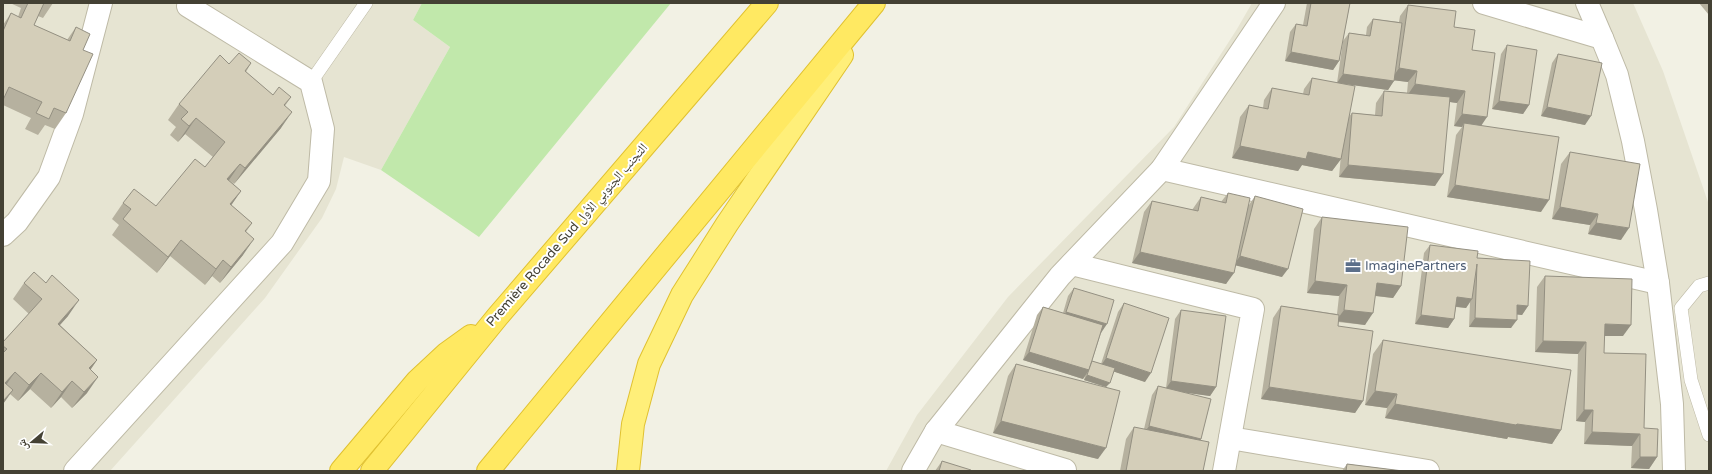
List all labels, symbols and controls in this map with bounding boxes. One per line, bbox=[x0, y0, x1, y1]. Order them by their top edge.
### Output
street label: Première Rocade Sud التجنب الجنوبي الأول bbox=[483, 140, 653, 331]
office icon: ImaginePartners bbox=[1344, 257, 1362, 275]
place label: ImaginePartners bbox=[1365, 258, 1467, 274]
north arrow bbox=[12, 422, 52, 462]
text: ش bbox=[15, 437, 32, 453]

